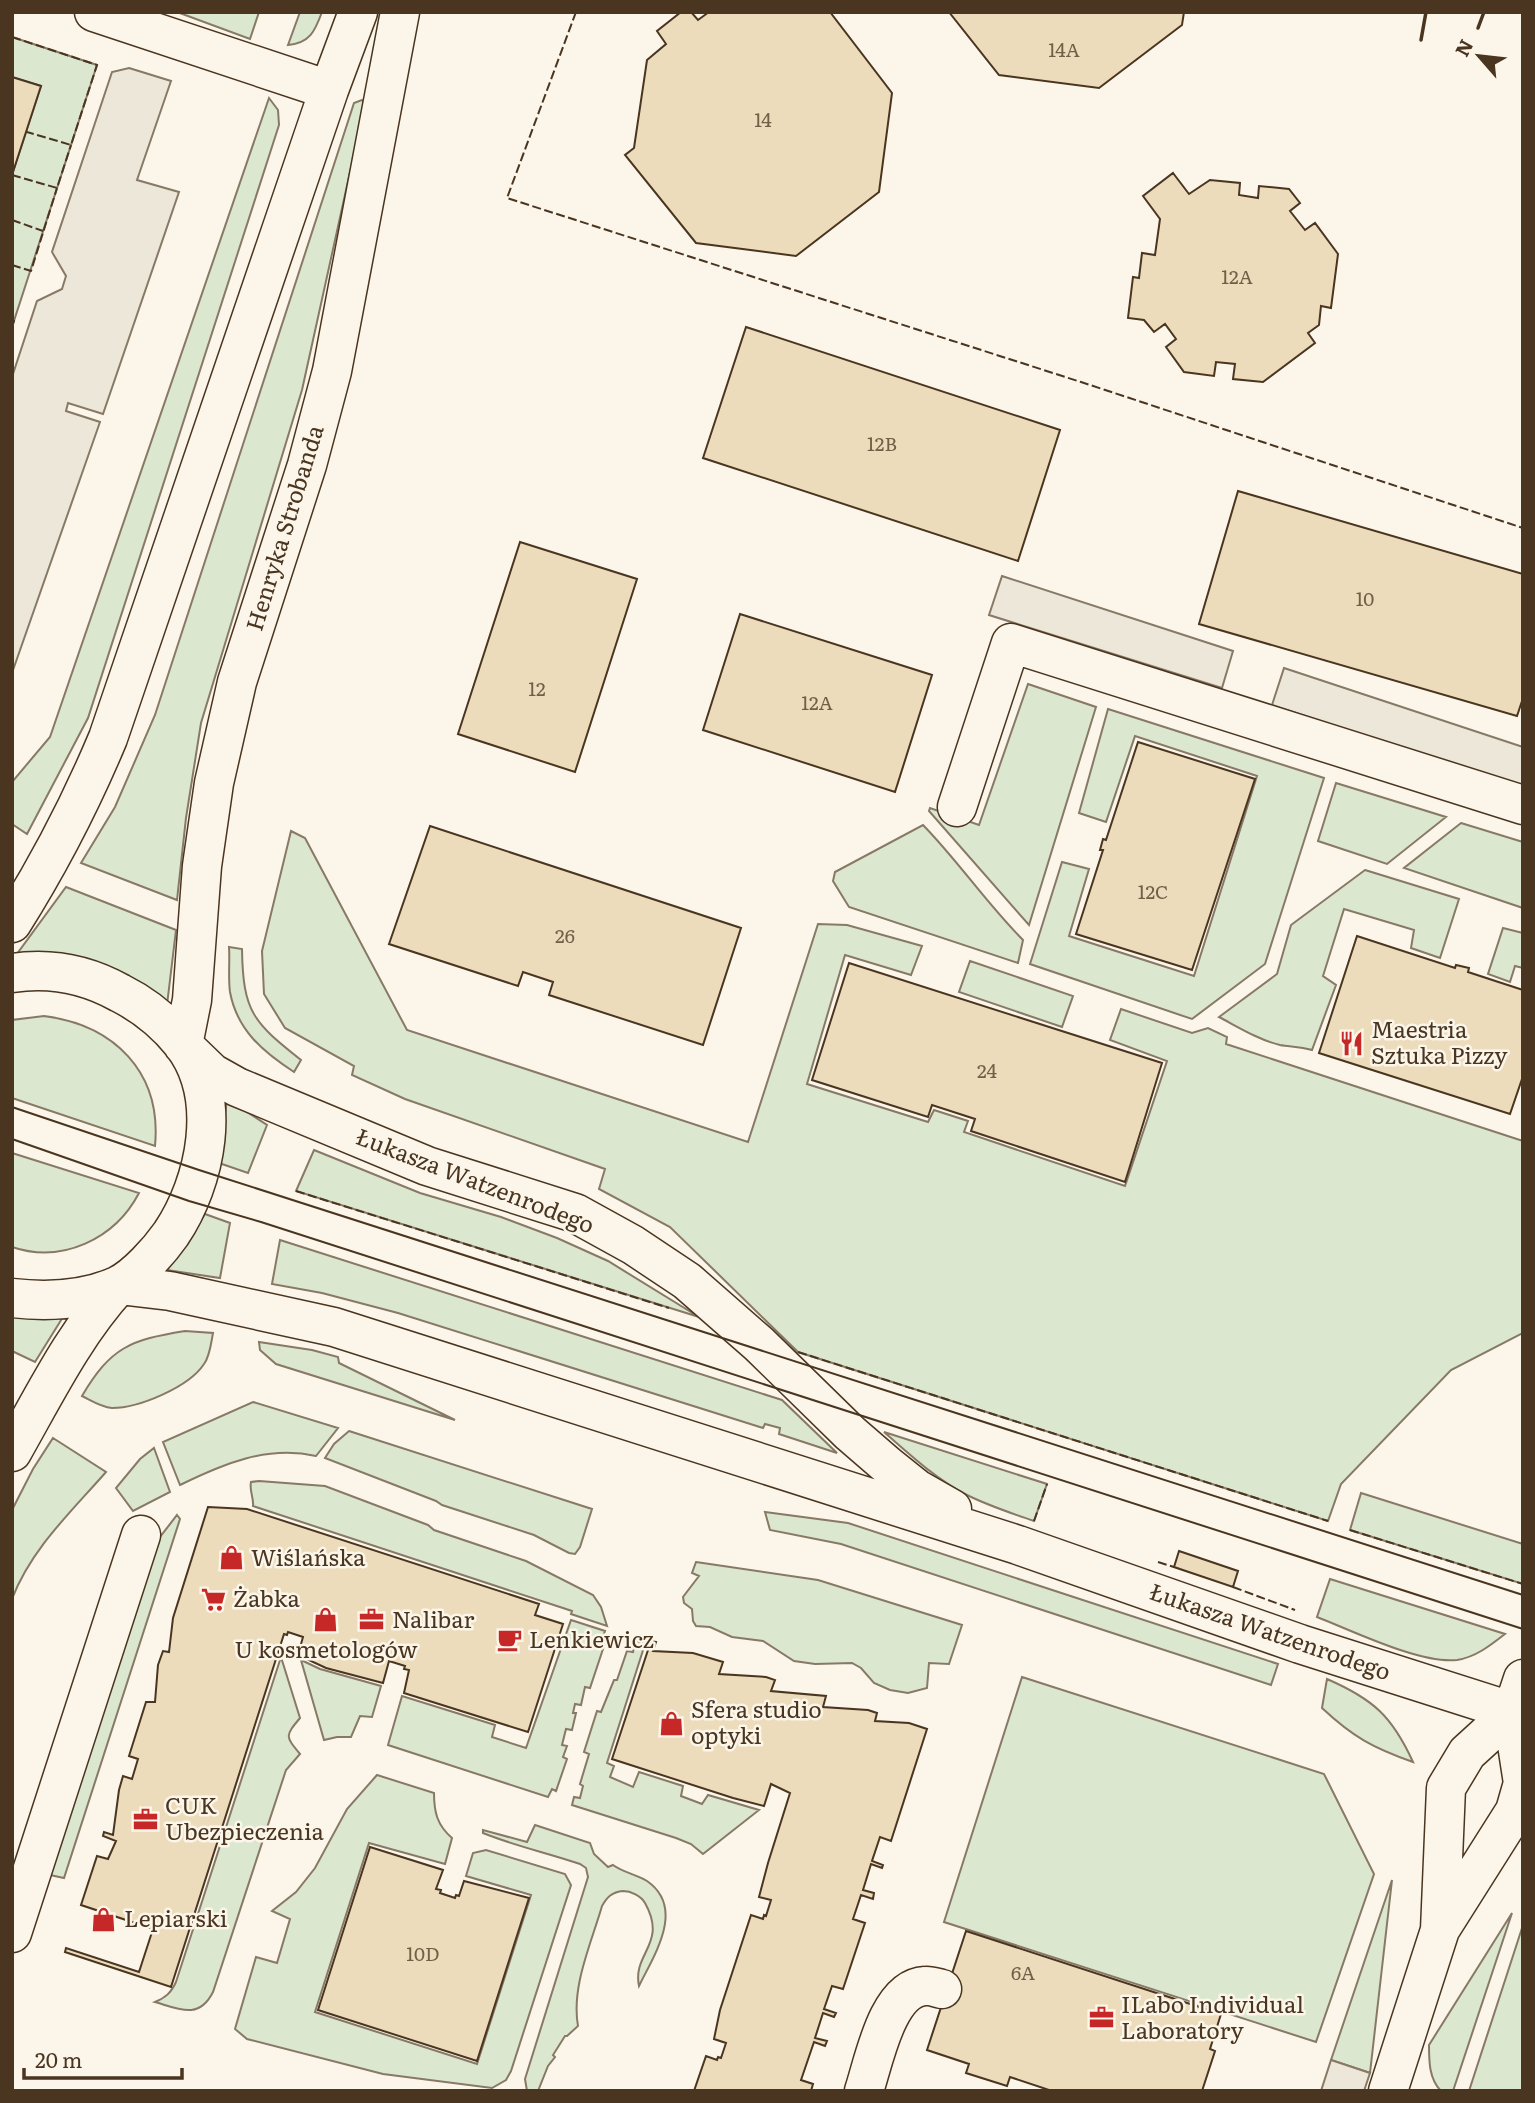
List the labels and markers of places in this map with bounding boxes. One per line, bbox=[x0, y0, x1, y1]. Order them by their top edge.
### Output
place label: Maestria Sztuka Pizzy bbox=[1371, 1011, 1508, 1071]
restaurant icon: Maestria Sztuka Pizzy bbox=[1337, 1029, 1365, 1057]
place label: Wiślańska bbox=[251, 1539, 366, 1573]
shop icon: Wiślańska bbox=[217, 1544, 245, 1572]
place label: Żabka bbox=[233, 1580, 300, 1614]
supermarket icon: Żabka bbox=[199, 1585, 227, 1613]
place label: Nalibar bbox=[392, 1601, 474, 1635]
shop icon: U kosmetologów bbox=[312, 1606, 340, 1634]
office icon: Nalibar bbox=[358, 1606, 386, 1634]
place label: Lenkiewicz bbox=[529, 1621, 654, 1655]
cafe icon: Lenkiewicz bbox=[495, 1626, 523, 1654]
place label: U kosmetologów bbox=[235, 1631, 418, 1665]
place label: Sfera studio optyki bbox=[691, 1691, 822, 1751]
shop icon: Sfera studio optyki bbox=[657, 1709, 685, 1737]
place label: CUK Ubezpieczenia bbox=[165, 1787, 325, 1847]
office icon: CUK Ubezpieczenia bbox=[131, 1805, 159, 1833]
place label: Lepiarski bbox=[124, 1900, 228, 1934]
shop icon: Lepiarski bbox=[90, 1905, 118, 1933]
place label: ILabo Individual Laboratory bbox=[1121, 1986, 1304, 2046]
office icon: ILabo Individual Laboratory bbox=[1087, 2004, 1115, 2032]

